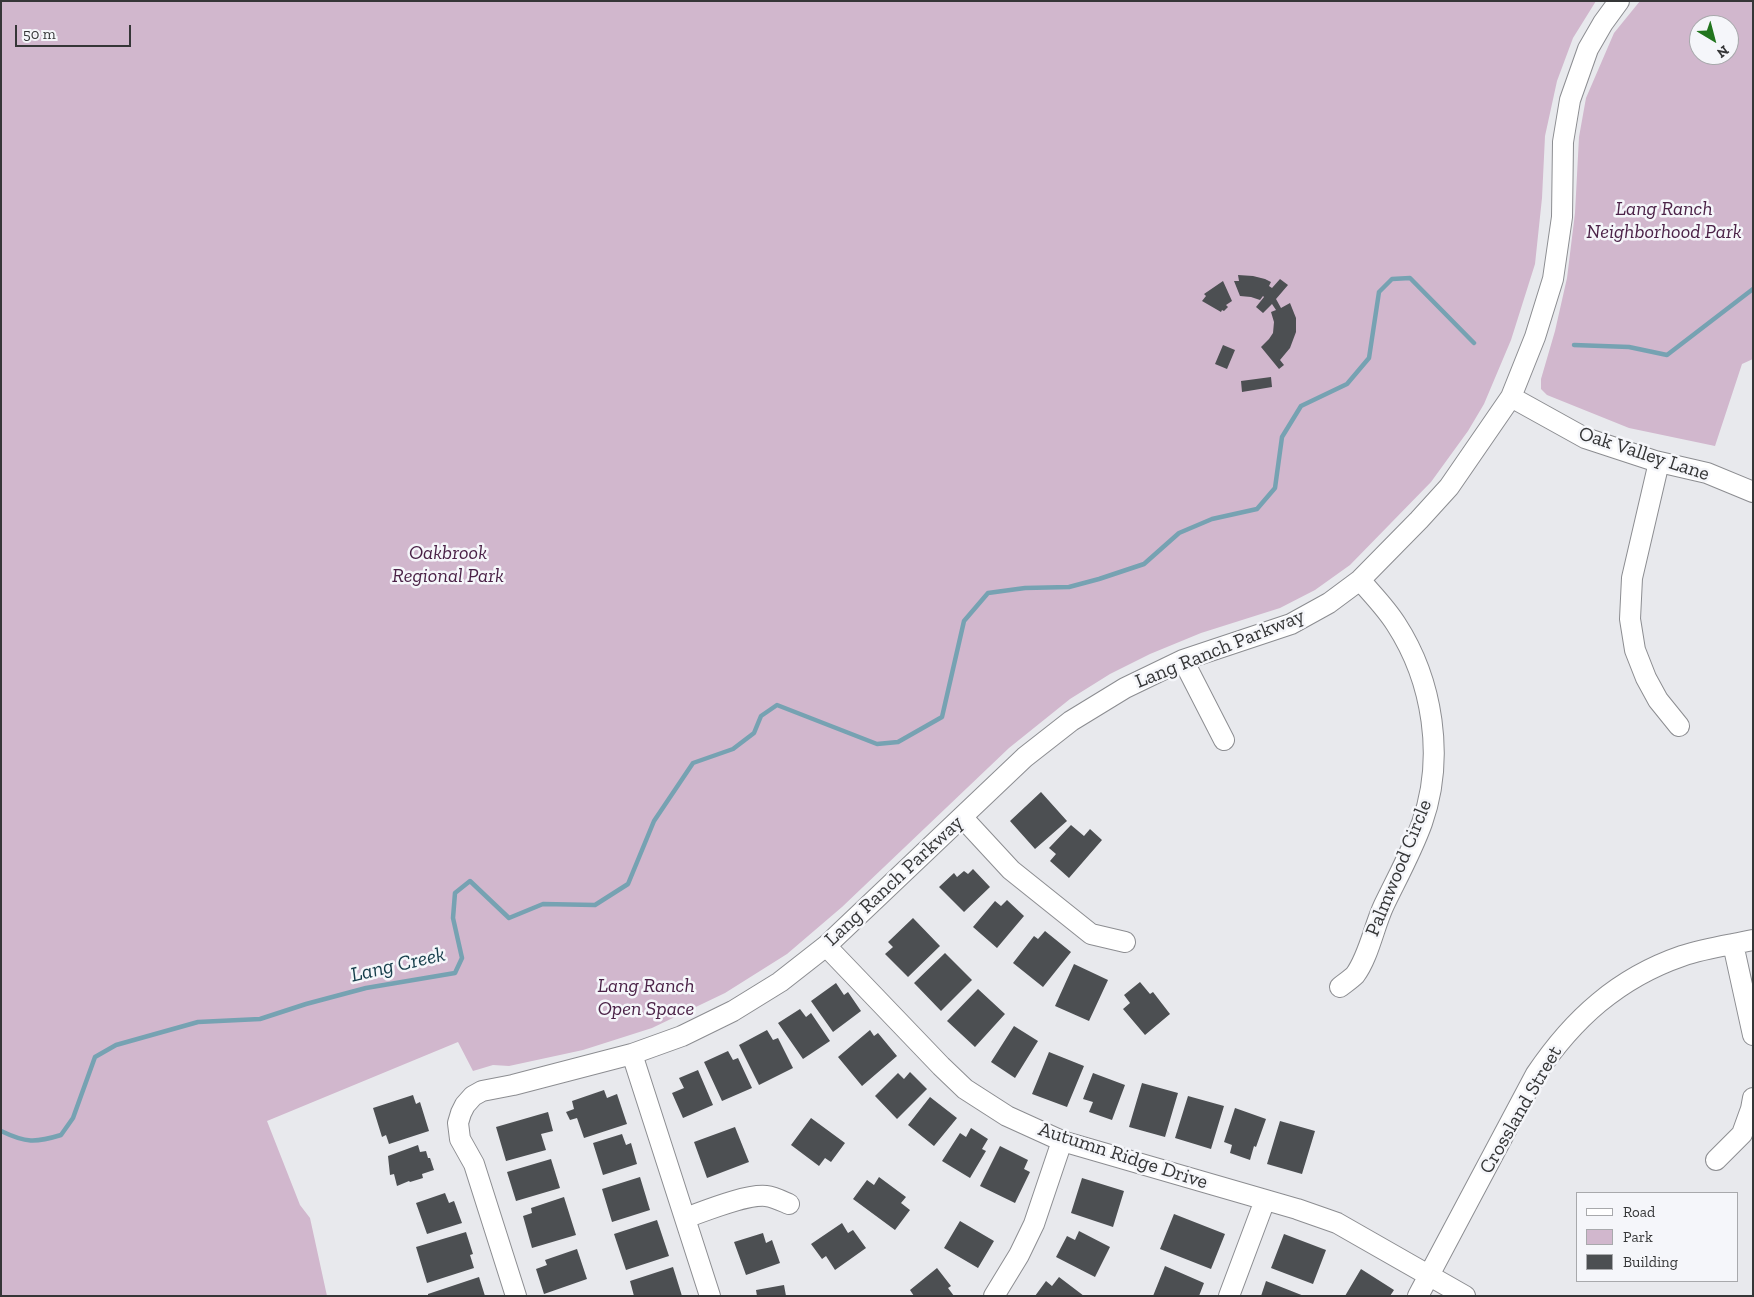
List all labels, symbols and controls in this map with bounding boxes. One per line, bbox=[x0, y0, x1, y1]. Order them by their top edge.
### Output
scale bar bbox=[18, 15, 134, 47]
north arrow bbox=[1689, 15, 1739, 65]
text: 50 m bbox=[23, 25, 56, 43]
text: N bbox=[1713, 42, 1732, 62]
park label: Lang Ranch Neighborhood Park bbox=[1586, 197, 1742, 244]
street label: Oak Valley Lane bbox=[1575, 422, 1713, 486]
park label: Oakbrook Regional Park bbox=[392, 541, 504, 588]
street label: Lang Ranch Parkway bbox=[1132, 604, 1308, 694]
street label: Palmwood Circle bbox=[1361, 796, 1437, 940]
street label: Lang Ranch Parkway bbox=[820, 811, 968, 951]
water label: Lang Creek bbox=[348, 942, 448, 988]
park label: Lang Ranch Open Space bbox=[597, 974, 695, 1021]
street label: Crossland Street bbox=[1475, 1042, 1567, 1178]
street label: Autumn Ridge Drive bbox=[1035, 1117, 1211, 1195]
legend bbox=[1576, 1192, 1739, 1282]
text: Road bbox=[1623, 1203, 1655, 1221]
text: Park bbox=[1623, 1228, 1653, 1246]
text: Building bbox=[1623, 1253, 1678, 1271]

